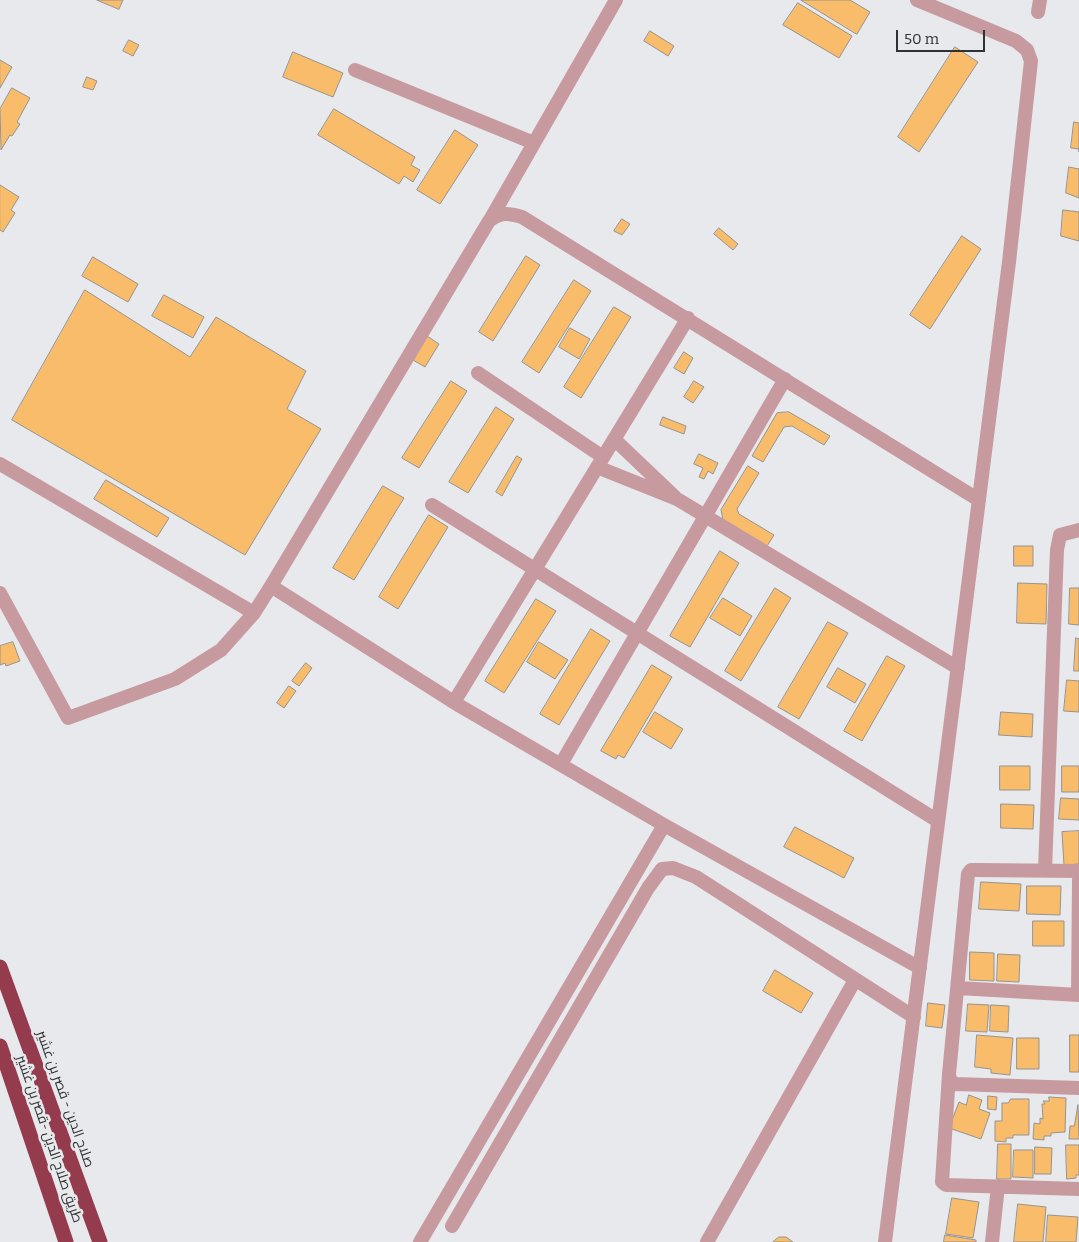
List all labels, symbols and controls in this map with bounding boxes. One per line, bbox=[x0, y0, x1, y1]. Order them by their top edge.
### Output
scale bar bbox=[899, 20, 988, 52]
text: 50 m bbox=[904, 30, 939, 48]
street label: صلاح الدين - قصر بن غشير bbox=[32, 1028, 98, 1170]
street label: طريق صلاح الدين -قصر بن غشير bbox=[12, 1053, 86, 1225]

